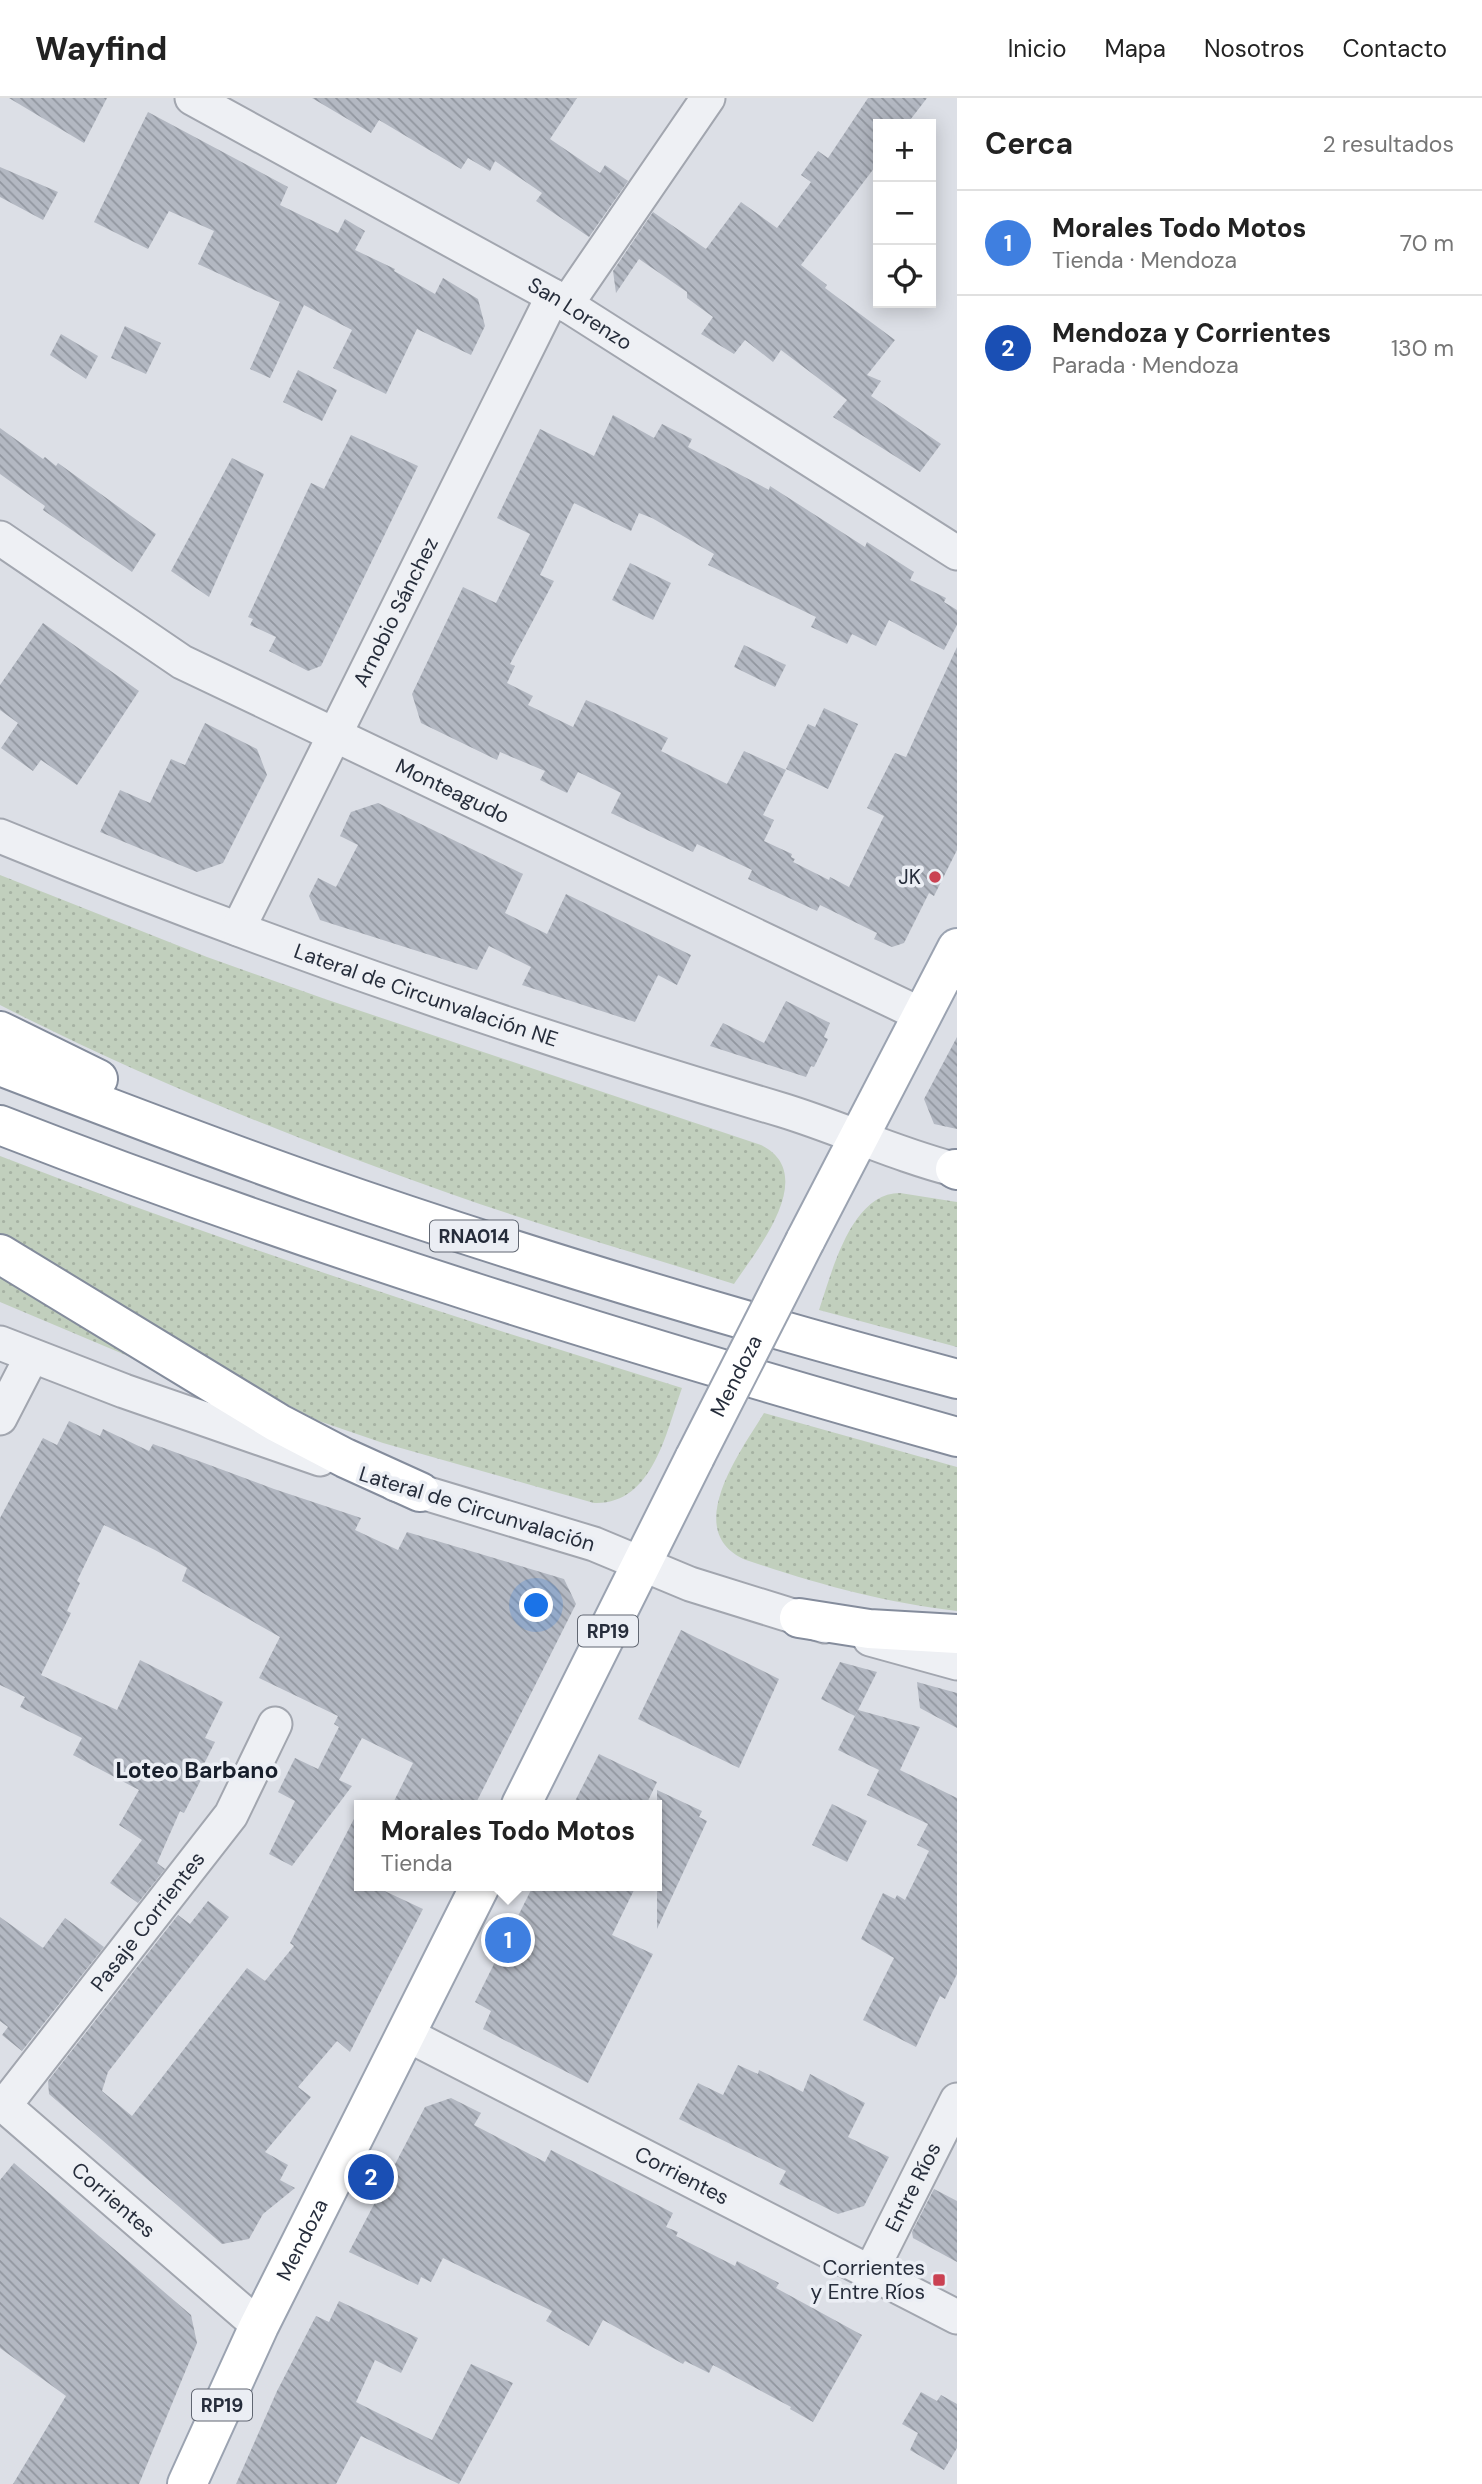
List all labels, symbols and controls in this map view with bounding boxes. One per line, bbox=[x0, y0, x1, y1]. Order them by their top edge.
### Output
text: Wayfind bbox=[35, 27, 167, 70]
text: Inicio bbox=[1008, 33, 1067, 64]
text: Mapa bbox=[1105, 33, 1166, 64]
text: Nosotros bbox=[1204, 33, 1305, 64]
text: Contacto bbox=[1343, 33, 1447, 64]
map controls bbox=[873, 119, 936, 308]
button: + bbox=[873, 119, 936, 182]
text: Cerca bbox=[985, 124, 1073, 163]
text: 2 resultados bbox=[1323, 129, 1454, 159]
button: − bbox=[873, 182, 936, 245]
text: Morales Todo Motos bbox=[1052, 211, 1306, 245]
text: 1 bbox=[1004, 228, 1012, 258]
text: 70 m bbox=[1400, 228, 1454, 258]
button: locate bbox=[873, 245, 936, 308]
text: Tienda · Mendoza bbox=[1052, 245, 1237, 275]
street label: San Lorenzo bbox=[523, 271, 637, 357]
text: Mendoza y Corrientes bbox=[1052, 316, 1331, 350]
text: 2 bbox=[1001, 333, 1015, 363]
text: 130 m bbox=[1391, 333, 1454, 363]
text: Parada · Mendoza bbox=[1052, 350, 1239, 380]
street label: Arnobio Sánchez bbox=[347, 532, 445, 692]
street label: Monteagudo bbox=[391, 752, 514, 830]
place label: JK bbox=[898, 863, 921, 891]
marker: JK bbox=[927, 869, 943, 885]
street label: Lateral de Circunvalación NE bbox=[290, 937, 562, 1054]
road number: RNA014 bbox=[430, 1220, 518, 1252]
street label: Mendoza bbox=[704, 1330, 769, 1422]
street label: Lateral de Circunvalación bbox=[356, 1460, 598, 1558]
your location bbox=[519, 1588, 553, 1622]
road number: RP19 bbox=[578, 1616, 638, 1646]
district label: Loteo Barbano bbox=[115, 1755, 279, 1785]
popup bbox=[354, 1800, 662, 1891]
text: Morales Todo Motos bbox=[381, 1814, 635, 1848]
street label: Pasaje Corrientes bbox=[85, 1846, 211, 1997]
text: Tienda bbox=[381, 1848, 452, 1878]
pin: 1 bbox=[485, 1914, 531, 1966]
street label: Entre Ríos bbox=[879, 2138, 947, 2237]
street label: Corrientes bbox=[630, 2140, 734, 2212]
pin: 2 bbox=[348, 2151, 394, 2203]
street label: Corrientes bbox=[66, 2156, 161, 2244]
street label: Mendoza bbox=[270, 2194, 335, 2286]
place label: Corrientes y Entre Ríos bbox=[811, 2254, 925, 2306]
marker: Corrientes y Entre Ríos bbox=[931, 2272, 947, 2288]
road number: RP19 bbox=[192, 2390, 252, 2420]

